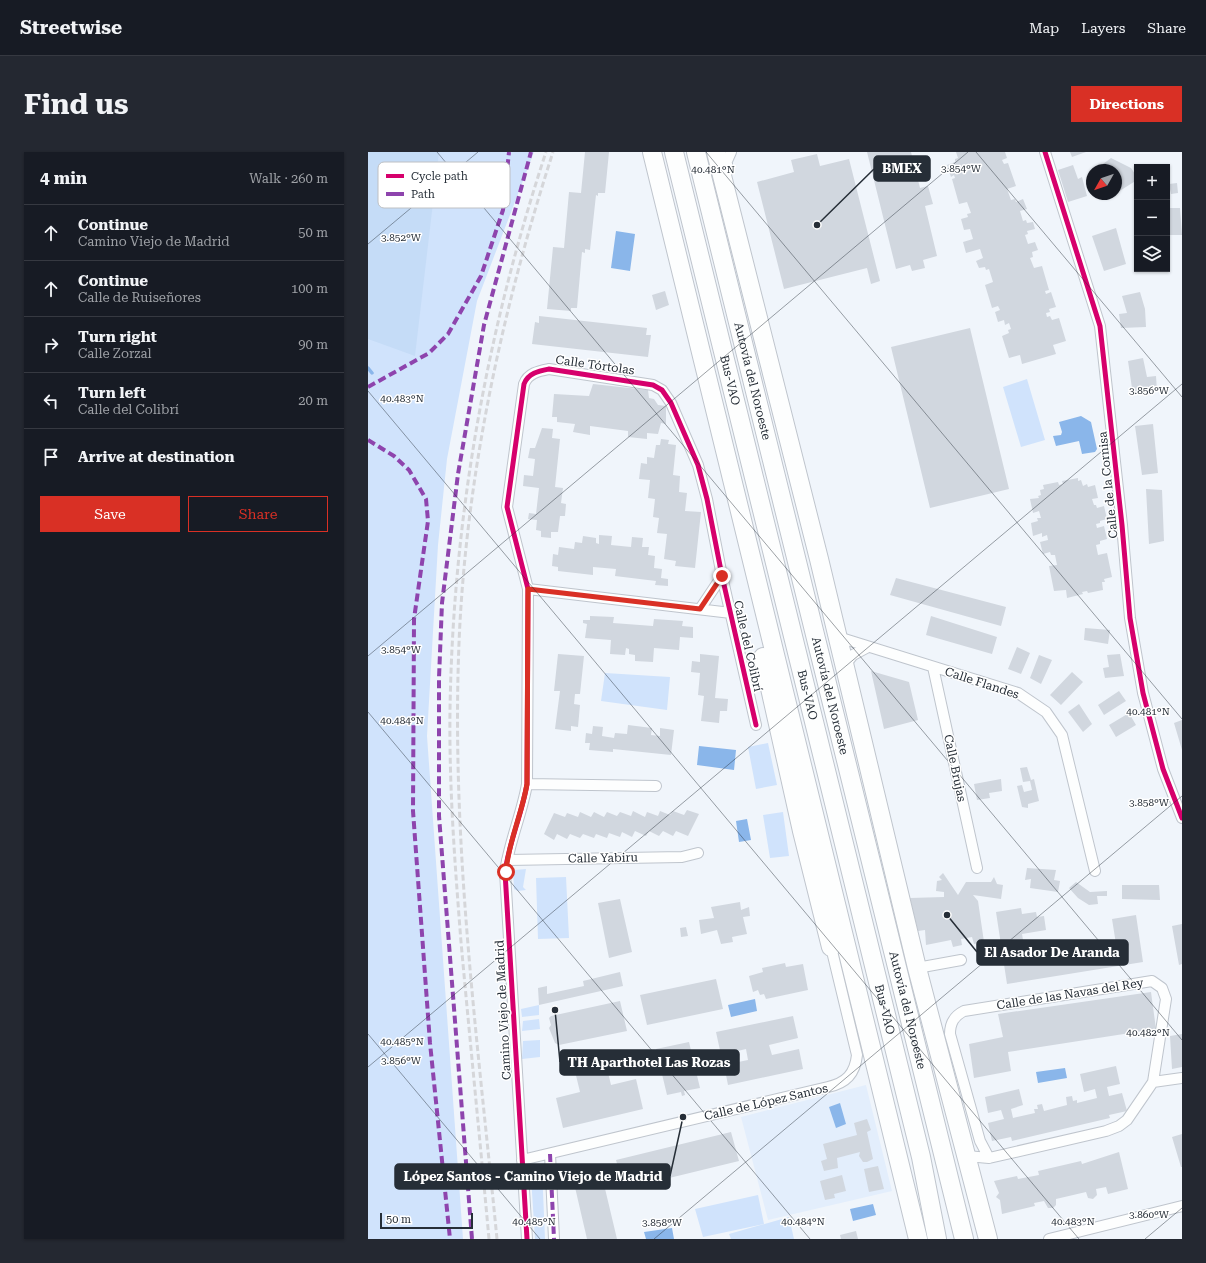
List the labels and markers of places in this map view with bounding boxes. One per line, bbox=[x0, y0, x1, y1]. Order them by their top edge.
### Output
callout: BMEX bbox=[874, 156, 930, 181]
callout: El Asador De Aranda bbox=[977, 940, 1128, 965]
callout: TH Aparthotel Las Rozas bbox=[560, 1050, 739, 1075]
callout: López Santos - Camino Viejo de Madrid bbox=[395, 1164, 670, 1189]

